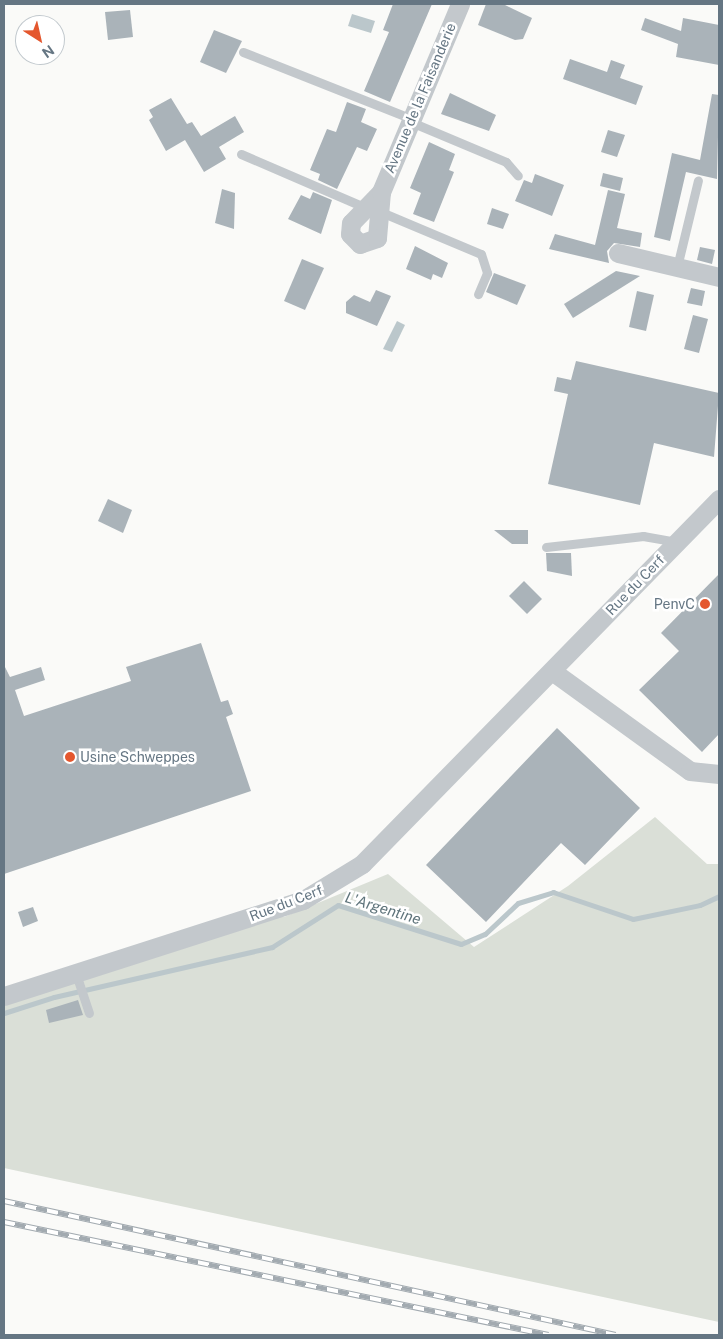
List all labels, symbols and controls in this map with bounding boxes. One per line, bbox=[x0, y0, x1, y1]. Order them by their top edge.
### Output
north arrow bbox=[15, 15, 65, 65]
street label: Avenue de la Faisanderie bbox=[381, 20, 459, 176]
text: N bbox=[39, 42, 57, 61]
street label: Rue du Cerf bbox=[602, 551, 668, 619]
place label: PenvC bbox=[654, 596, 695, 612]
marker: PenvC bbox=[699, 598, 711, 610]
place label: Usine Schweppes bbox=[80, 749, 195, 765]
marker: Usine Schweppes bbox=[64, 751, 76, 763]
street label: Rue du Cerf bbox=[247, 881, 325, 925]
water label: L'Argentine bbox=[343, 888, 423, 928]

